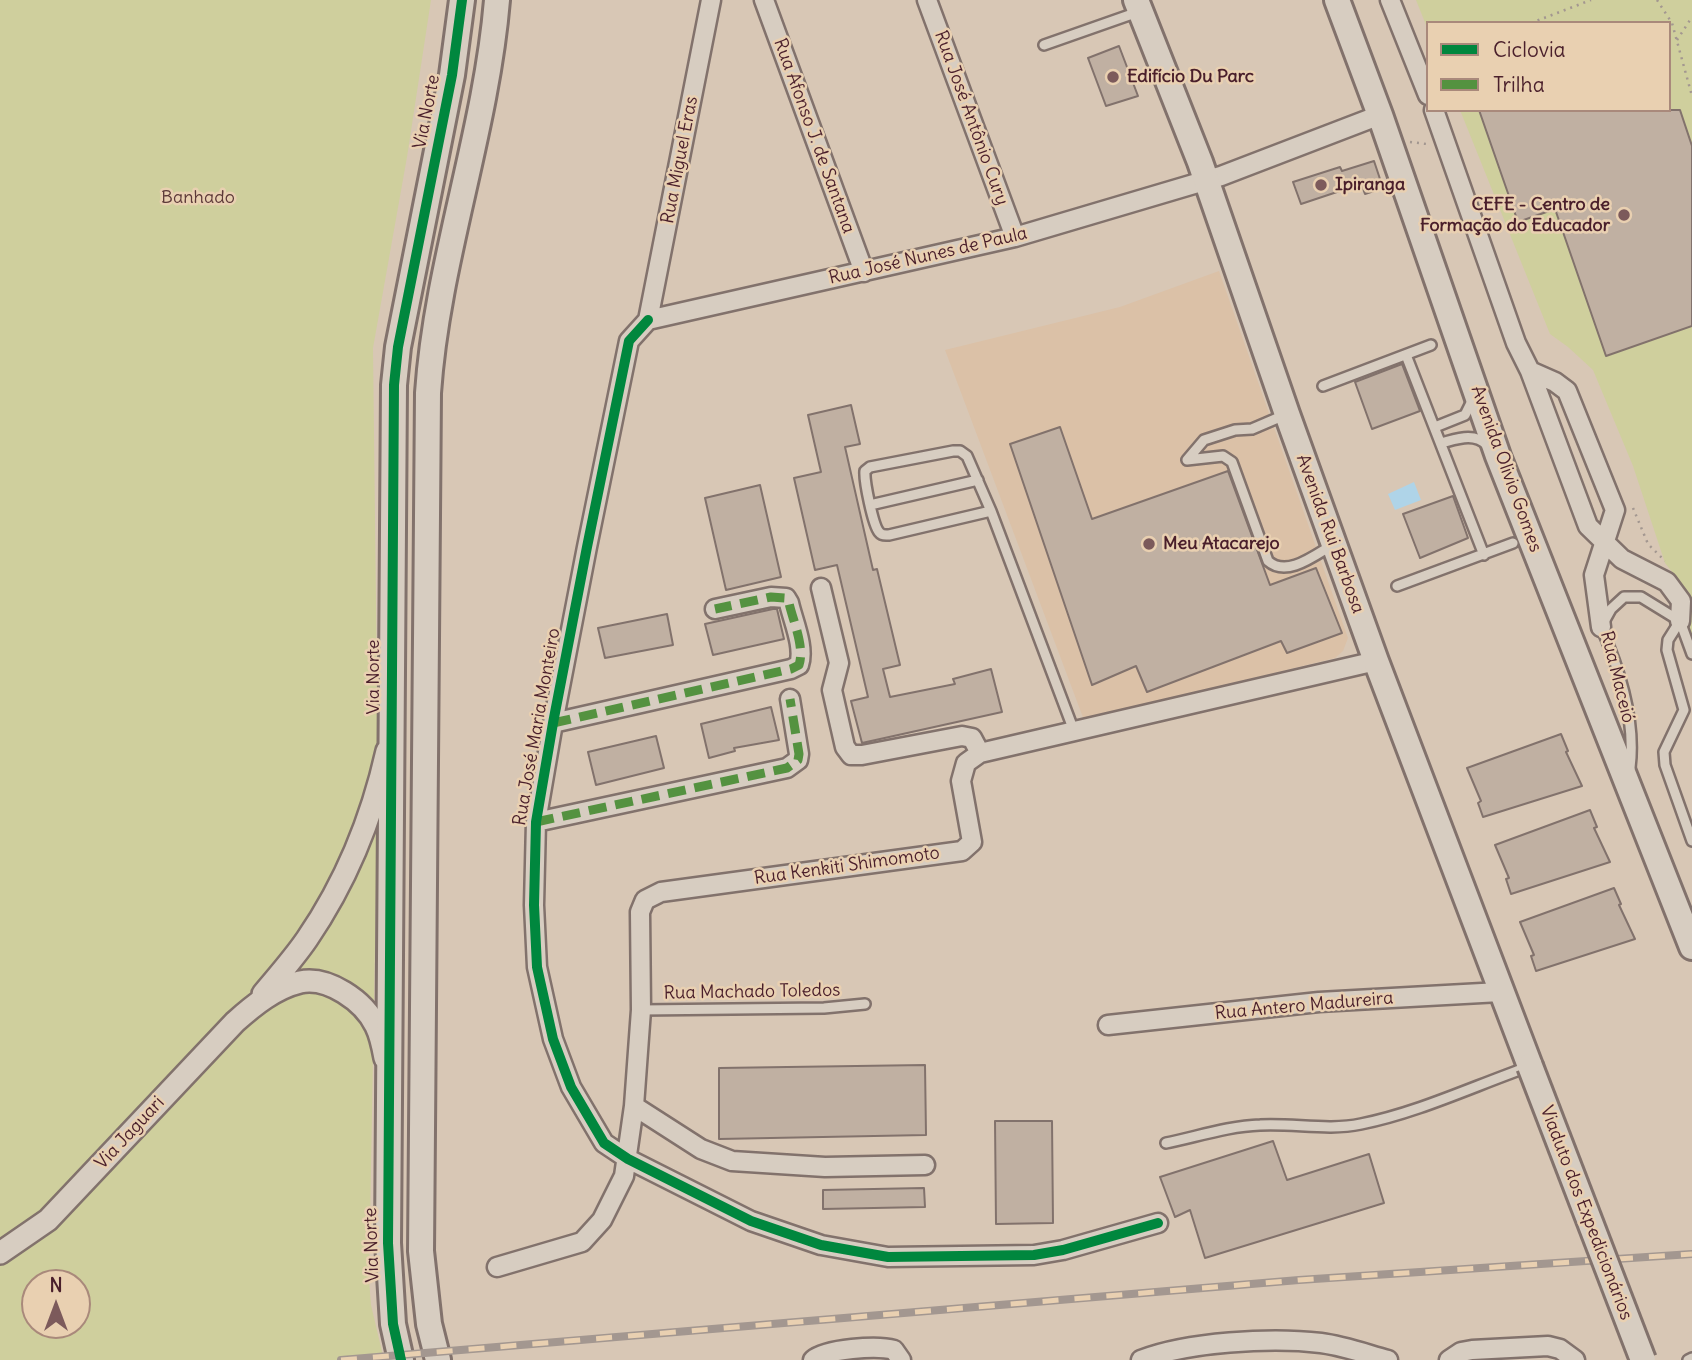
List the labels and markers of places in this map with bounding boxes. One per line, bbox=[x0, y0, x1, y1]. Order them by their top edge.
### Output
place label: Edifício Du Parc bbox=[1127, 66, 1254, 88]
marker: Edifício Du Parc bbox=[1105, 69, 1121, 85]
place label: Ipiranga bbox=[1335, 174, 1405, 196]
marker: Ipiranga bbox=[1313, 177, 1329, 193]
place label: CEFE - Centro de Formação do Educador bbox=[1420, 194, 1610, 236]
marker: CEFE - Centro de Formação do Educador bbox=[1616, 207, 1632, 223]
place label: Meu Atacarejo bbox=[1163, 533, 1280, 555]
marker: Meu Atacarejo bbox=[1141, 536, 1157, 552]

